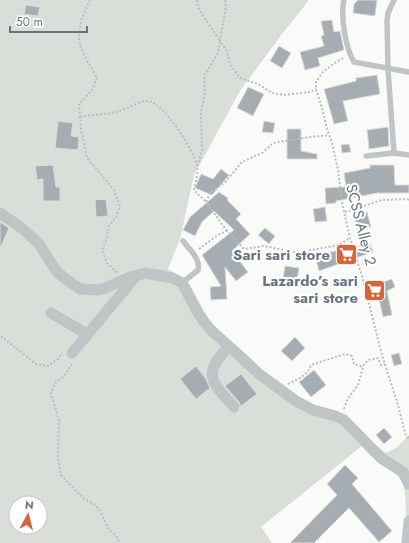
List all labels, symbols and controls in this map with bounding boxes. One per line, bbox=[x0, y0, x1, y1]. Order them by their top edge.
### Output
scale bar bbox=[10, 8, 87, 34]
text: 50 m bbox=[16, 13, 43, 31]
street label: SCSS Alley 2 bbox=[340, 182, 382, 268]
supermarket icon: Sari sari store bbox=[333, 242, 359, 268]
place label: Sari sari store bbox=[233, 244, 330, 266]
place label: Lazardo’s sari sari store bbox=[262, 270, 358, 309]
supermarket icon: Lazardo’s sari sari store bbox=[361, 277, 387, 303]
north arrow bbox=[8, 495, 48, 535]
text: N bbox=[24, 497, 35, 514]

